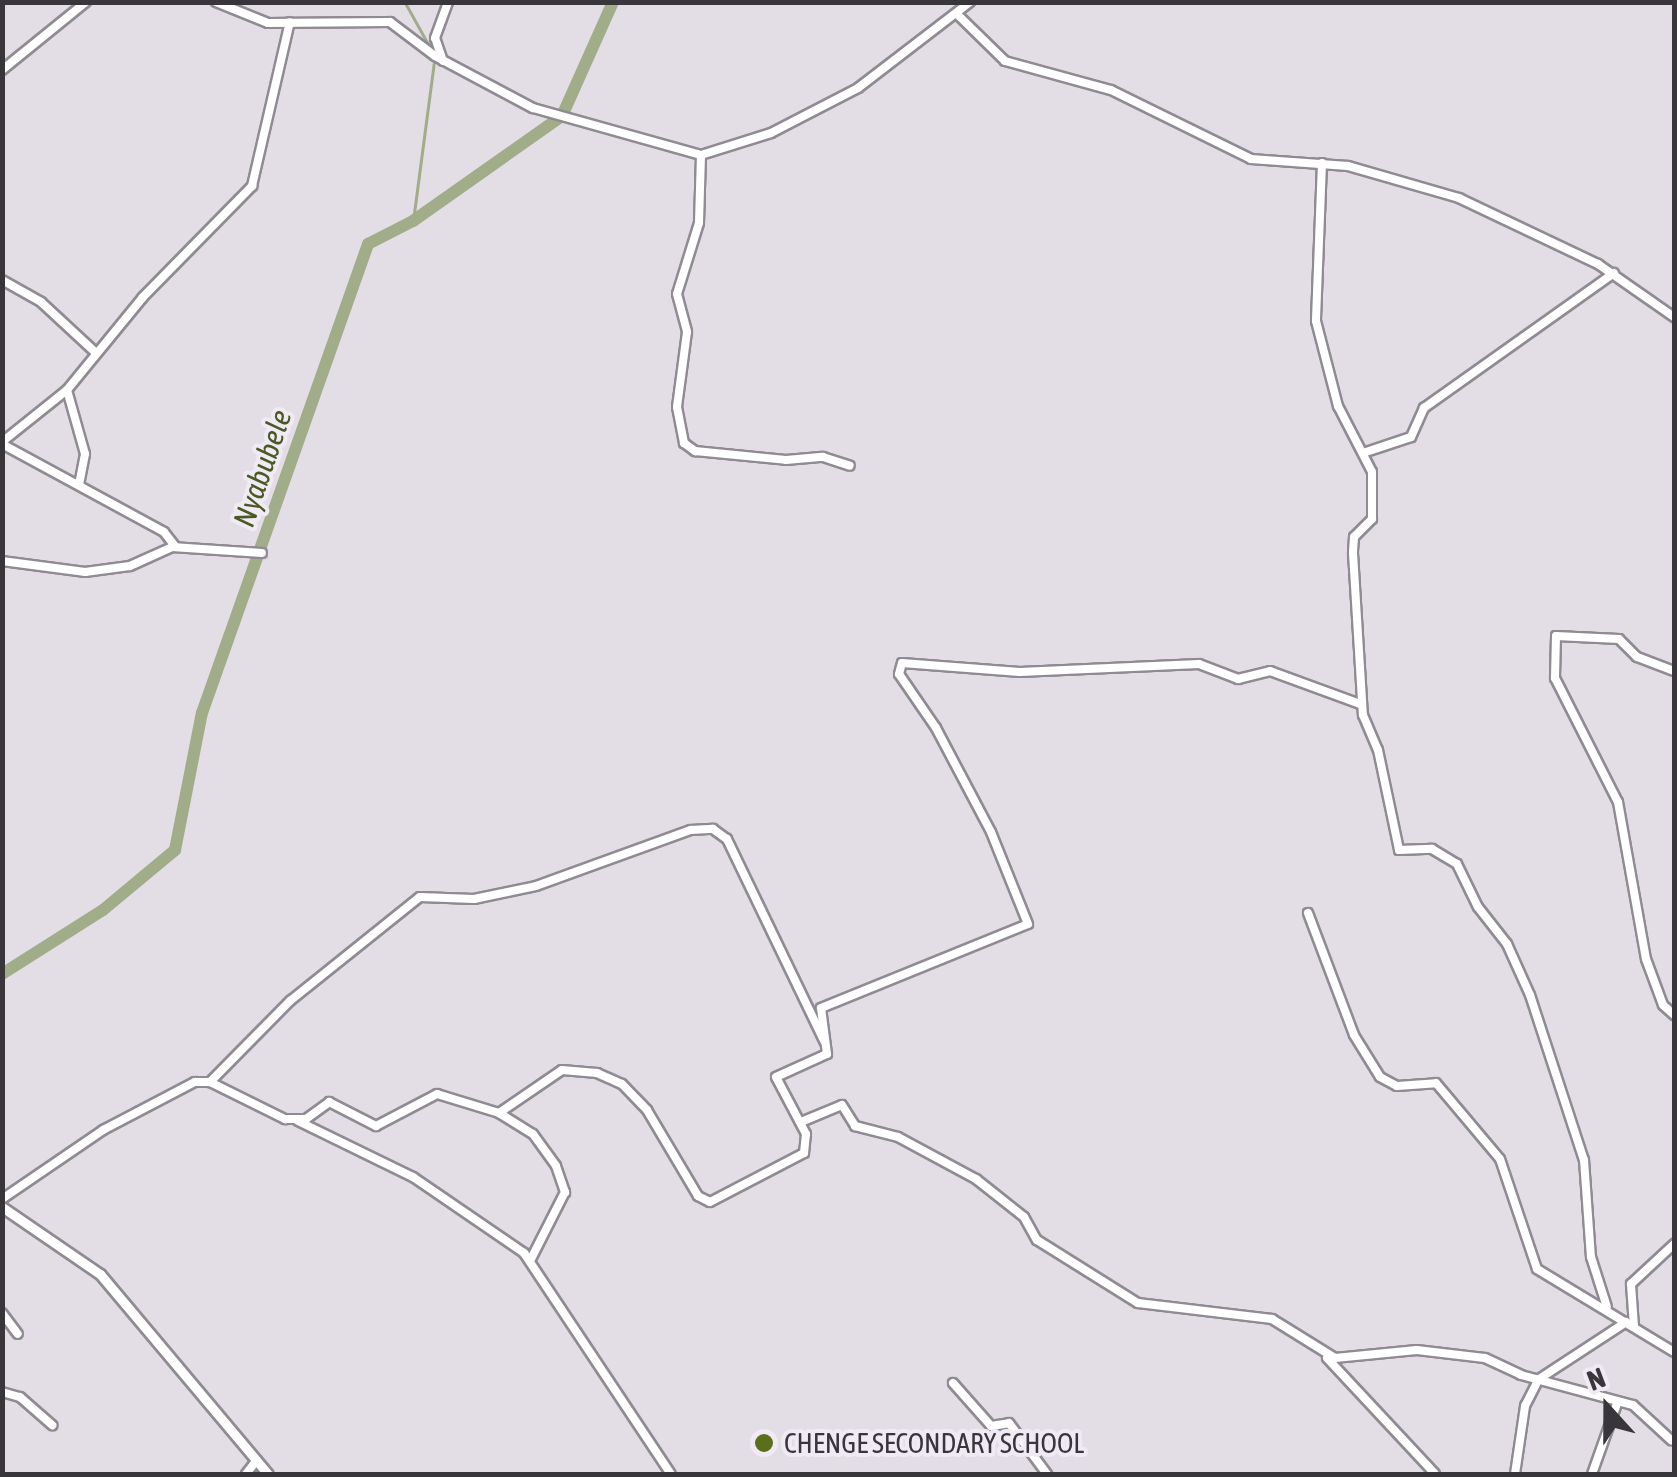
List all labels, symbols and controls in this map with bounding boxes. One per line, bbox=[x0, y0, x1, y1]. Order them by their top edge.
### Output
water label: Nyabubele bbox=[225, 405, 299, 531]
north arrow bbox=[1557, 1357, 1657, 1457]
text: N bbox=[1583, 1361, 1610, 1397]
place label: CHENGE SECONDARY SCHOOL bbox=[784, 1426, 1084, 1460]
marker: CHENGE SECONDARY SCHOOL bbox=[753, 1432, 775, 1454]

